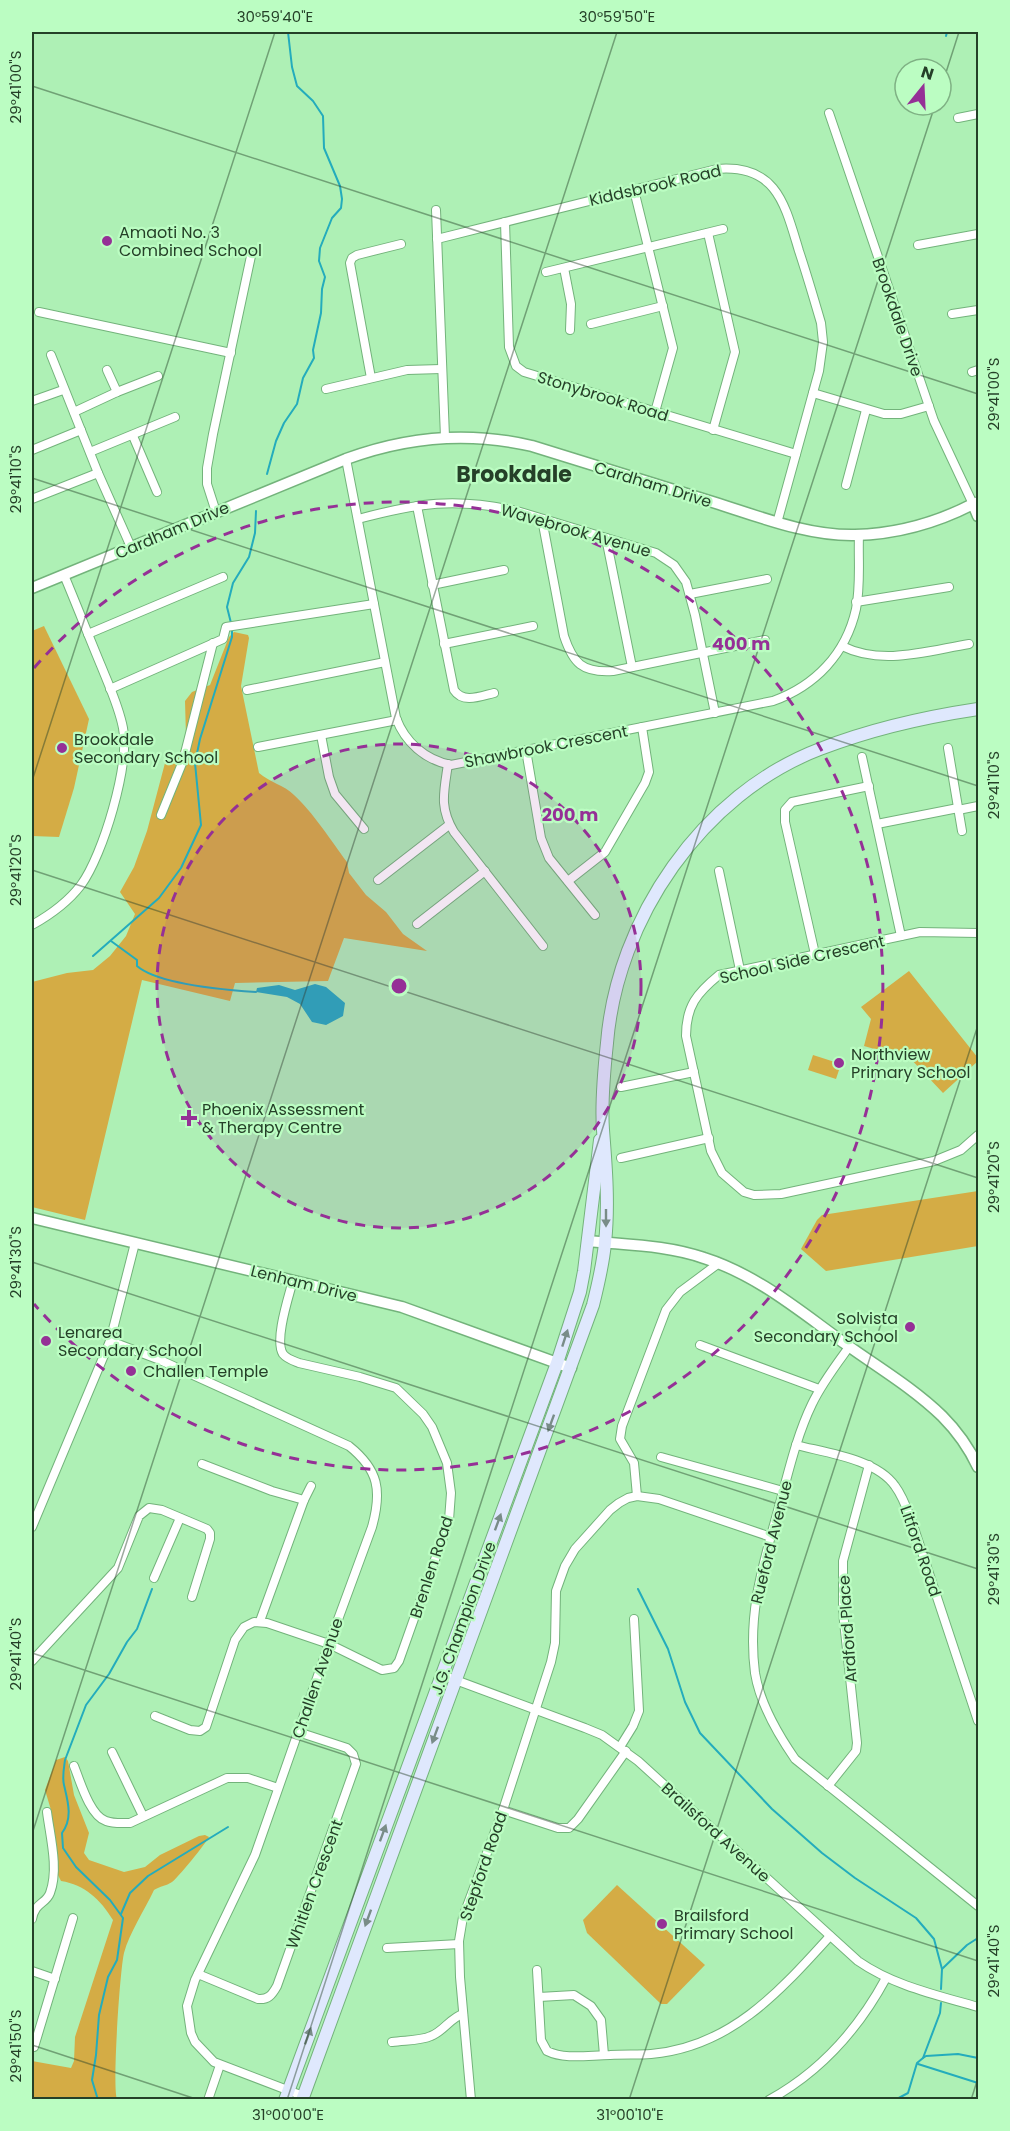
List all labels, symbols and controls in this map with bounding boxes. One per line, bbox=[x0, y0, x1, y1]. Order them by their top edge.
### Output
text: 30°59'40"E bbox=[237, 6, 313, 27]
text: 30°59'50"E bbox=[579, 6, 655, 27]
text: 29°41'00"S bbox=[5, 51, 26, 123]
north arrow bbox=[893, 57, 953, 117]
text: N bbox=[918, 60, 937, 86]
street label: Kiddsbrook Road bbox=[587, 159, 723, 212]
place label: Amaoti No. 3 Combined School bbox=[119, 221, 262, 262]
marker: Amaoti No. 3 Combined School bbox=[100, 234, 114, 248]
street label: Brookdale Drive bbox=[866, 255, 929, 380]
text: 29°41'00"S bbox=[983, 358, 1004, 430]
street label: Stonybrook Road bbox=[534, 366, 671, 427]
text: 29°41'10"S bbox=[5, 445, 26, 513]
street label: Cardham Drive bbox=[591, 456, 715, 513]
district label: Brookdale bbox=[456, 459, 572, 490]
street label: Cardham Drive bbox=[112, 496, 233, 565]
street label: Wavebrook Avenue bbox=[498, 498, 654, 563]
text: 400 m bbox=[712, 631, 770, 656]
street label: Shawbrook Crescent bbox=[463, 719, 630, 774]
place label: Brookdale Secondary School bbox=[74, 728, 218, 769]
marker: Brookdale Secondary School bbox=[55, 741, 69, 755]
text: 29°41'10"S bbox=[983, 751, 1004, 819]
text: 200 m bbox=[542, 802, 598, 827]
text: 29°41'20"S bbox=[5, 834, 26, 906]
street label: School Side Crescent bbox=[717, 929, 887, 990]
centre of rings bbox=[389, 976, 409, 996]
place label: Northview Primary School bbox=[851, 1043, 970, 1084]
marker: Northview Primary School bbox=[832, 1056, 846, 1070]
place label: Phoenix Assessment & Therapy Centre bbox=[202, 1098, 365, 1139]
marker: Phoenix Assessment & Therapy Centre bbox=[180, 1109, 198, 1127]
text: 29°41'20"S bbox=[983, 1141, 1004, 1213]
one-way arrow bbox=[601, 1208, 611, 1227]
text: 29°41'30"S bbox=[5, 1226, 26, 1298]
street label: Lenham Drive bbox=[248, 1259, 360, 1308]
place label: Solvista Secondary School bbox=[754, 1307, 898, 1348]
marker: Solvista Secondary School bbox=[903, 1320, 917, 1334]
place label: Lenarea Secondary School bbox=[58, 1321, 202, 1362]
one-way arrow bbox=[561, 1329, 570, 1347]
marker: Lenarea Secondary School bbox=[39, 1334, 53, 1348]
place label: Challen Temple bbox=[143, 1360, 269, 1383]
marker: Challen Temple bbox=[124, 1364, 138, 1378]
one-way arrow bbox=[545, 1414, 555, 1432]
street label: Rueford Avenue bbox=[745, 1478, 798, 1606]
street label: Litford Road bbox=[894, 1503, 947, 1600]
street label: Brenlen Road bbox=[404, 1513, 459, 1621]
one-way arrow bbox=[494, 1513, 504, 1531]
text: 29°41'30"S bbox=[983, 1533, 1004, 1605]
street label: J.G. Champion Drive bbox=[425, 1538, 502, 1698]
street label: Ardford Place bbox=[832, 1574, 863, 1684]
street label: Challen Avenue bbox=[286, 1615, 349, 1741]
text: 29°41'40"S bbox=[5, 1618, 26, 1690]
one-way arrow bbox=[430, 1726, 440, 1744]
street label: Brailsford Avenue bbox=[656, 1777, 775, 1888]
street label: Stepford Road bbox=[454, 1808, 513, 1924]
street label: Whitlen Crescent bbox=[280, 1816, 349, 1952]
one-way arrow bbox=[379, 1824, 389, 1842]
place label: Brailsford Primary School bbox=[674, 1904, 793, 1945]
one-way arrow bbox=[363, 1909, 372, 1927]
marker: Brailsford Primary School bbox=[655, 1917, 669, 1931]
text: 29°41'40"S bbox=[983, 1925, 1004, 1997]
text: 29°41'50"S bbox=[5, 2010, 26, 2082]
one-way arrow bbox=[304, 2027, 313, 2045]
text: 31°00'00"E bbox=[252, 2104, 324, 2125]
text: 31°00'10"E bbox=[596, 2104, 664, 2125]

